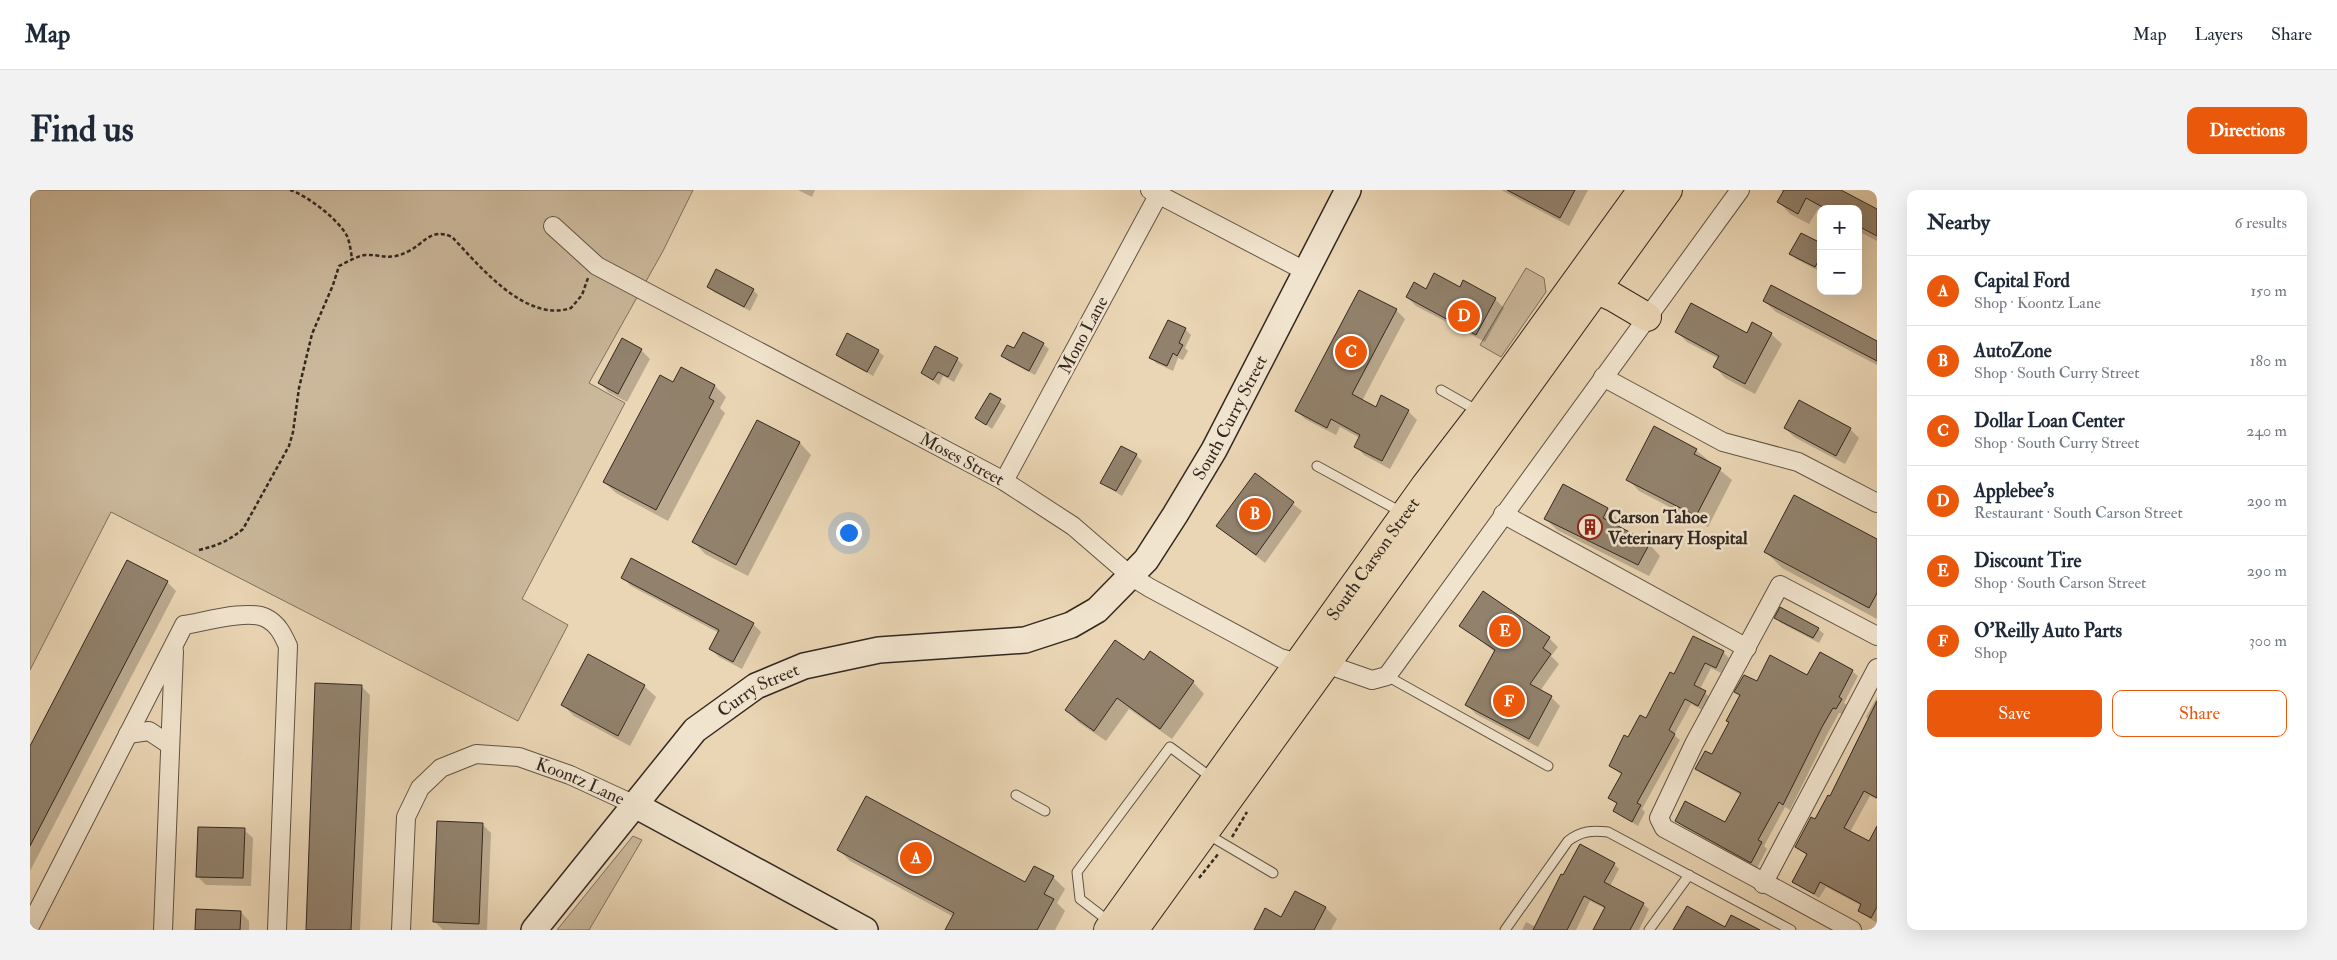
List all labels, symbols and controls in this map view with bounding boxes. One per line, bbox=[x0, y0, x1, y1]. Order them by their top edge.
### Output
text: Map bbox=[25, 19, 70, 50]
text: Map bbox=[2133, 23, 2167, 46]
text: Layers bbox=[2195, 23, 2243, 46]
text: Share bbox=[2271, 23, 2312, 46]
button: Directions bbox=[2187, 107, 2307, 154]
text: Find us bbox=[30, 108, 134, 152]
map controls bbox=[1817, 205, 1862, 295]
button: + bbox=[1817, 205, 1862, 250]
text: Nearby bbox=[1927, 209, 1990, 236]
text: 6 results bbox=[2235, 213, 2287, 233]
button: − bbox=[1817, 250, 1862, 295]
text: Capital Ford bbox=[1974, 269, 2070, 293]
text: A bbox=[1938, 281, 1948, 301]
text: 150 m bbox=[2250, 281, 2287, 301]
street label: Mono Lane bbox=[1053, 292, 1114, 378]
text: Shop · Koontz Lane bbox=[1974, 293, 2101, 313]
pin: D bbox=[1448, 297, 1480, 335]
pin: C bbox=[1335, 333, 1367, 371]
text: AutoZone bbox=[1974, 339, 2052, 363]
street label: South Curry Street bbox=[1188, 351, 1273, 484]
text: B bbox=[1938, 351, 1948, 371]
text: 180 m bbox=[2250, 351, 2287, 371]
text: Shop · South Curry Street bbox=[1974, 363, 2139, 383]
text: Dollar Loan Center bbox=[1974, 409, 2125, 433]
text: C bbox=[1937, 421, 1949, 441]
text: 240 m bbox=[2246, 421, 2287, 441]
street label: Moses Street bbox=[915, 428, 1008, 491]
text: Shop · South Curry Street bbox=[1974, 433, 2139, 453]
text: Applebee's bbox=[1974, 479, 2054, 503]
text: D bbox=[1936, 491, 1950, 511]
text: 290 m bbox=[2247, 491, 2287, 511]
street label: South Carson Street bbox=[1322, 493, 1425, 625]
pin: B bbox=[1239, 495, 1271, 533]
text: Restaurant · South Carson Street bbox=[1974, 503, 2183, 523]
place label: Carson Tahoe Veterinary Hospital bbox=[1607, 506, 1748, 550]
building icon: Carson Tahoe Veterinary Hospital bbox=[1577, 514, 1603, 540]
your location bbox=[836, 520, 862, 546]
text: Discount Tire bbox=[1974, 549, 2081, 573]
text: E bbox=[1937, 561, 1949, 581]
text: 290 m bbox=[2247, 561, 2287, 581]
text: Shop · South Carson Street bbox=[1974, 573, 2146, 593]
pin: E bbox=[1489, 612, 1521, 650]
text: O'Reilly Auto Parts bbox=[1974, 619, 2122, 643]
text: F bbox=[1938, 631, 1948, 651]
text: 300 m bbox=[2249, 631, 2287, 651]
text: Shop bbox=[1974, 643, 2007, 663]
street label: Curry Street bbox=[713, 658, 803, 722]
pin: F bbox=[1493, 682, 1525, 720]
button: Save bbox=[1927, 690, 2102, 737]
button: Share bbox=[2112, 690, 2287, 737]
street label: Koontz Lane bbox=[533, 753, 629, 811]
pin: A bbox=[900, 839, 932, 877]

